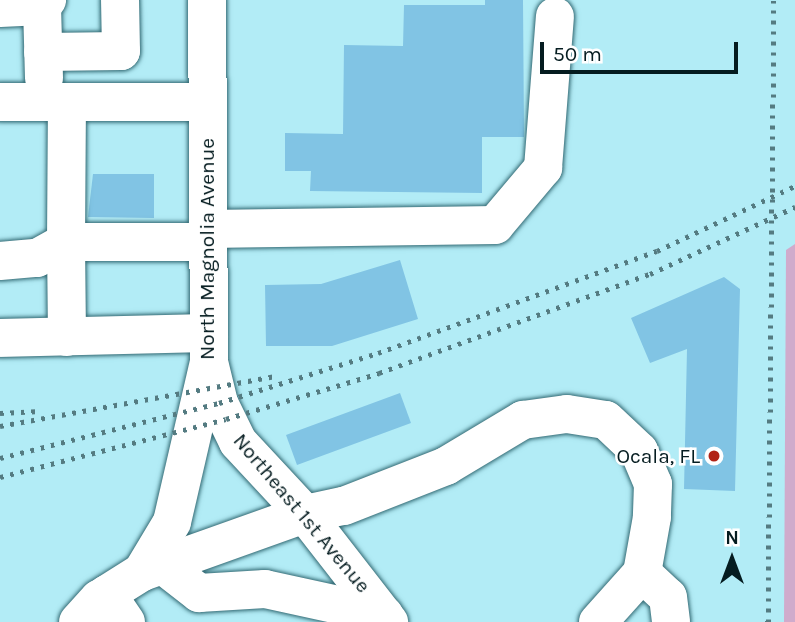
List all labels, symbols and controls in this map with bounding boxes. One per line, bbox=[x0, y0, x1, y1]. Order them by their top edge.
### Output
scale bar bbox=[543, 28, 741, 72]
text: 50 m bbox=[553, 42, 602, 66]
street label: North Magnolia Avenue bbox=[194, 138, 220, 360]
street label: Northeast 1st Avenue bbox=[228, 428, 376, 598]
place label: Ocala, FL bbox=[616, 443, 700, 469]
marker: Ocala, FL bbox=[706, 448, 722, 464]
north arrow bbox=[697, 524, 767, 594]
text: N bbox=[725, 527, 739, 549]

